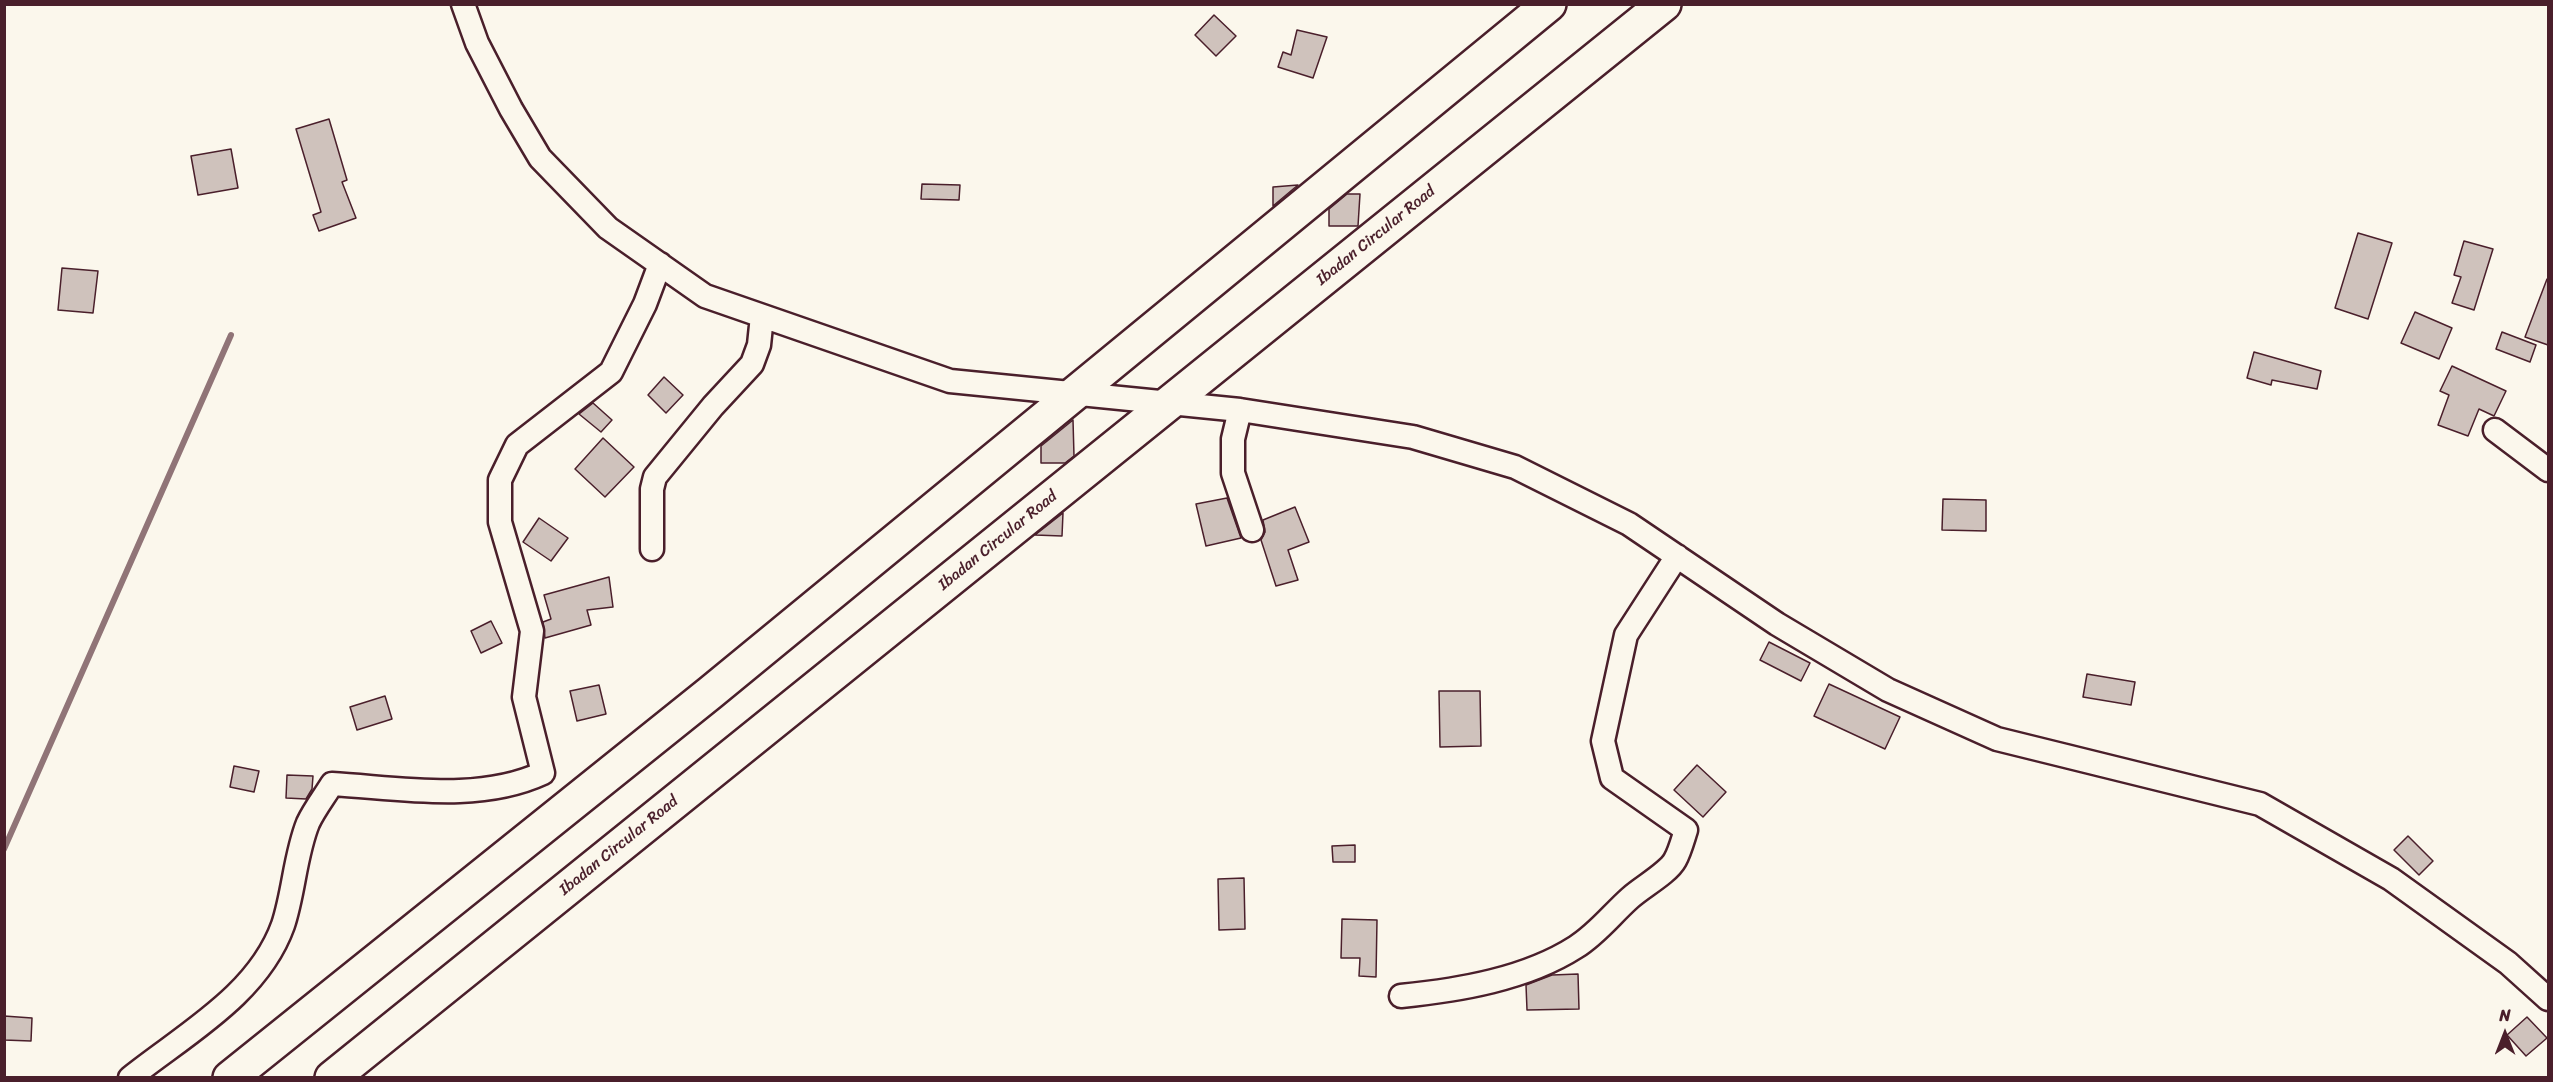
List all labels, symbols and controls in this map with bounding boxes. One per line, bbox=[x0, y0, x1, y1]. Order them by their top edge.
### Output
street label: Ibadan Circular Road bbox=[1313, 182, 1439, 290]
street label: Ibadan Circular Road bbox=[935, 487, 1061, 595]
street label: Ibadan Circular Road bbox=[556, 792, 682, 900]
text: N bbox=[2499, 1001, 2511, 1030]
north arrow bbox=[2475, 1004, 2535, 1064]

